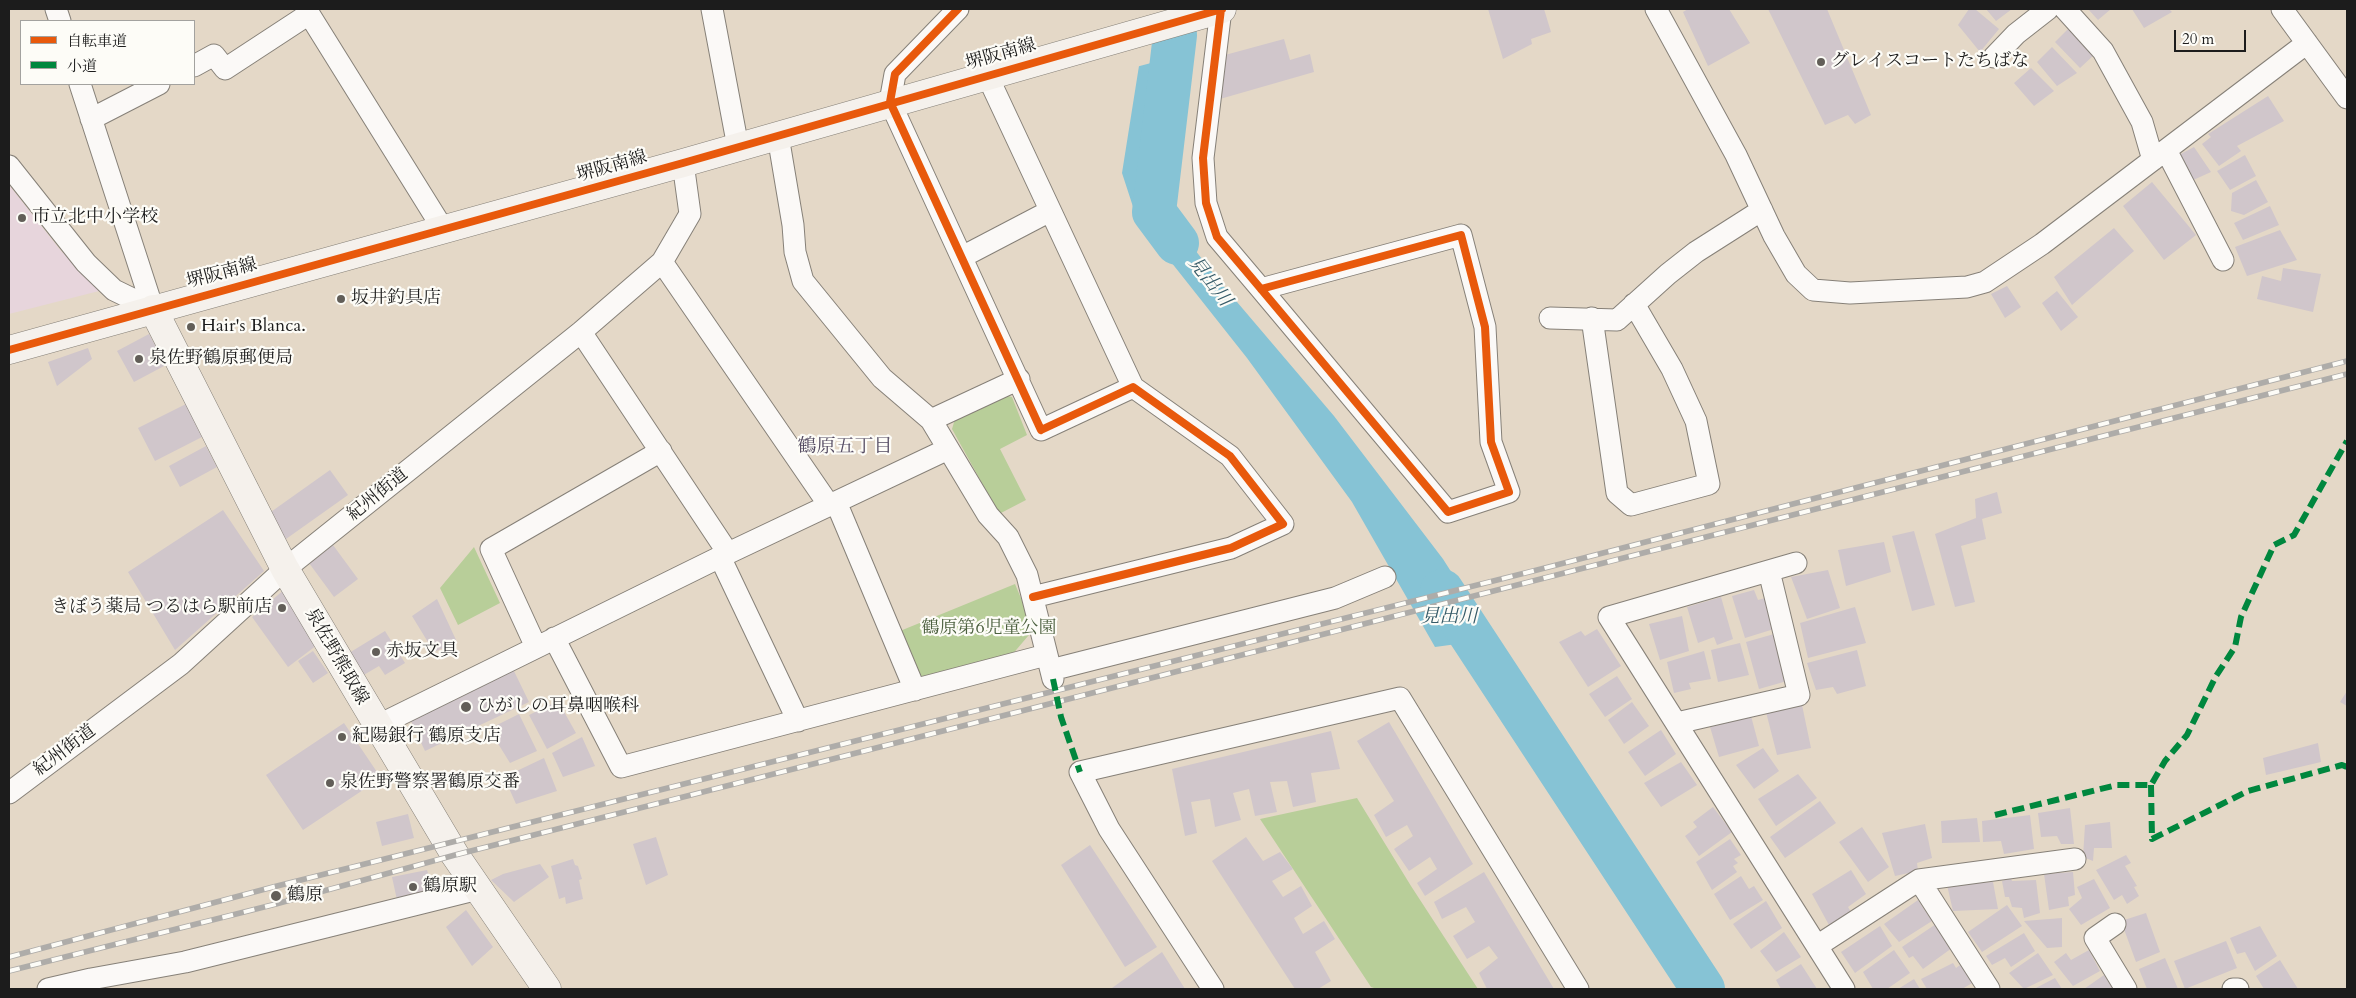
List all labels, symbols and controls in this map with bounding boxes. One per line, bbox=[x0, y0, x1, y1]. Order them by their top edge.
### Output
legend bbox=[20, 20, 195, 85]
scale bar bbox=[2176, 20, 2248, 52]
text: 20 m bbox=[2182, 29, 2214, 49]
text: 自転車道 bbox=[67, 31, 127, 51]
street label: 堺阪南線 bbox=[963, 35, 1039, 75]
place label: グレイスコートたちばな bbox=[1831, 51, 2029, 73]
text: 小道 bbox=[67, 56, 97, 76]
marker: グレイスコートたちばな bbox=[1815, 56, 1827, 68]
street label: 堺阪南線 bbox=[574, 147, 650, 187]
place label: 市立北中小学校 bbox=[32, 207, 158, 229]
marker: 市立北中小学校 bbox=[16, 212, 28, 224]
water label: 見出川 bbox=[1182, 253, 1236, 311]
street label: 堺阪南線 bbox=[184, 254, 260, 294]
place label: 坂井釣具店 bbox=[351, 288, 441, 310]
marker: 坂井釣具店 bbox=[335, 293, 347, 305]
place label: Hair's Blanca. bbox=[201, 316, 306, 338]
marker: Hair's Blanca. bbox=[185, 321, 197, 333]
place label: 泉佐野鶴原郵便局 bbox=[149, 348, 293, 370]
marker: 泉佐野鶴原郵便局 bbox=[133, 353, 145, 365]
district label: 鶴原五丁目 bbox=[798, 437, 892, 459]
street label: 紀州街道 bbox=[343, 464, 413, 526]
place label: きぼう薬局 つるはら駅前店 bbox=[51, 597, 272, 619]
marker: きぼう薬局 つるはら駅前店 bbox=[276, 602, 288, 614]
street label: 泉佐野熊取線 bbox=[300, 605, 372, 709]
water label: 見出川 bbox=[1421, 607, 1477, 629]
park label: 鶴原第6児童公園 bbox=[921, 618, 1057, 640]
place label: 赤坂文具 bbox=[386, 641, 458, 663]
marker: 赤坂文具 bbox=[370, 646, 382, 658]
place label: ひがしの耳鼻咽喉科 bbox=[477, 696, 639, 718]
marker: ひがしの耳鼻咽喉科 bbox=[459, 700, 473, 714]
street label: 紀州街道 bbox=[30, 721, 100, 781]
place label: 紀陽銀行 鶴原支店 bbox=[352, 726, 501, 748]
marker: 紀陽銀行 鶴原支店 bbox=[336, 731, 348, 743]
place label: 泉佐野警察署鶴原交番 bbox=[340, 772, 520, 794]
marker: 泉佐野警察署鶴原交番 bbox=[324, 777, 336, 789]
place label: 鶴原駅 bbox=[423, 876, 477, 898]
marker: 鶴原駅 bbox=[407, 881, 419, 893]
place label: 鶴原 bbox=[287, 885, 323, 907]
marker: 鶴原 bbox=[269, 889, 283, 903]

